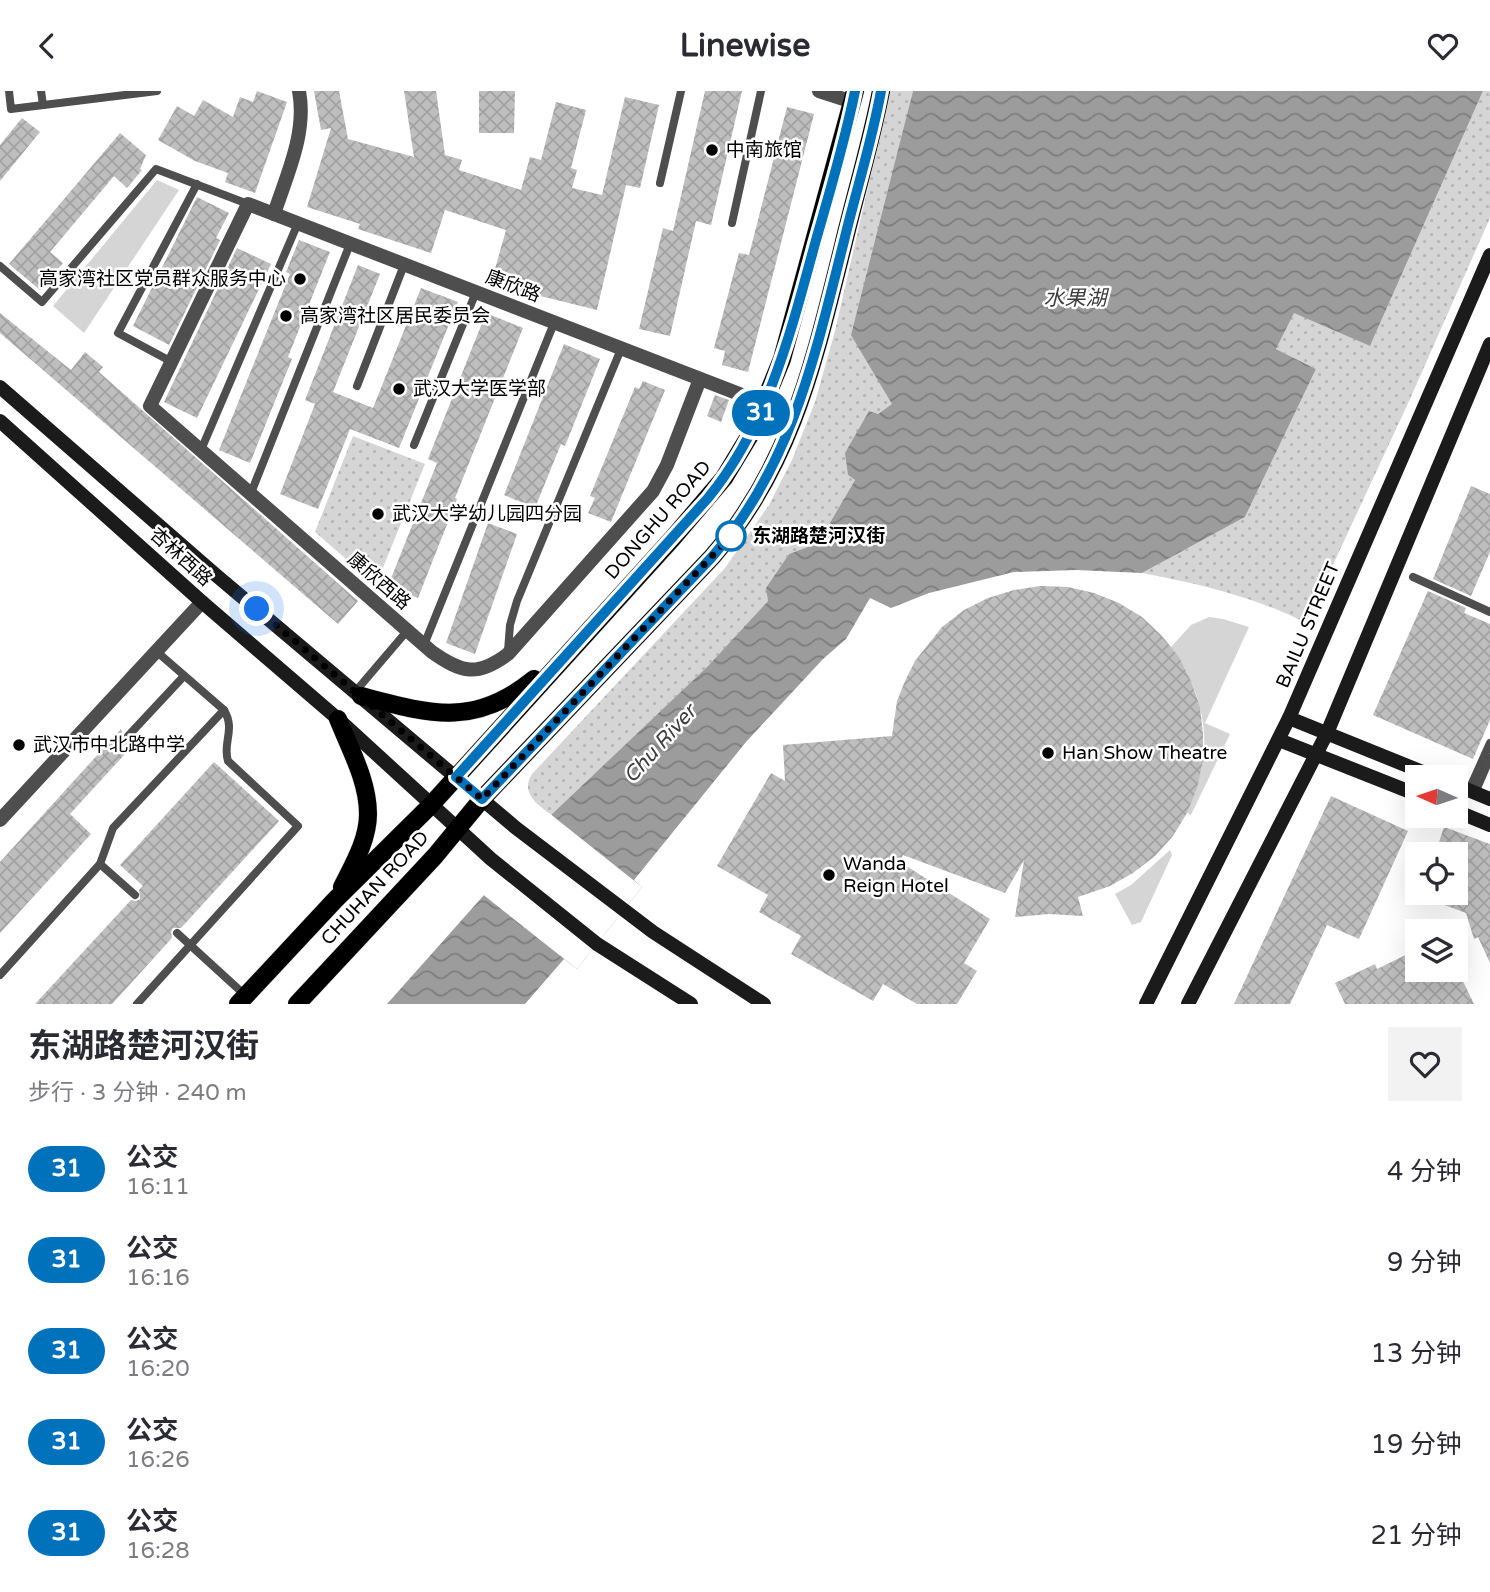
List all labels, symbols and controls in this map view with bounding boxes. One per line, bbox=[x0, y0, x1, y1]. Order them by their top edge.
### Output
icon: back bbox=[28, 27, 66, 65]
text: Linewise bbox=[680, 27, 810, 65]
icon: heart bbox=[1424, 27, 1462, 65]
place label: 中南旅馆 bbox=[726, 139, 802, 161]
marker: 中南旅馆 bbox=[704, 142, 720, 158]
street label: 康欣路 bbox=[482, 266, 544, 306]
place label: 高家湾社区党员群众服务中心 bbox=[39, 268, 286, 290]
marker: 高家湾社区党员群众服务中心 bbox=[292, 271, 308, 287]
water label: 水果湖 bbox=[1044, 286, 1109, 311]
place label: 高家湾社区居民委员会 bbox=[300, 305, 490, 327]
marker: 高家湾社区居民委员会 bbox=[278, 308, 294, 324]
place label: 武汉大学医学部 bbox=[413, 378, 546, 400]
marker: 武汉大学医学部 bbox=[391, 381, 407, 397]
line badge: 31 bbox=[730, 390, 792, 436]
text: 31 bbox=[746, 398, 776, 427]
street label: DONGHU ROAD bbox=[600, 456, 716, 584]
place label: 武汉大学幼儿园四分园 bbox=[392, 503, 582, 525]
marker: 武汉大学幼儿园四分园 bbox=[370, 506, 386, 522]
marker: 东湖路楚河汉街 bbox=[716, 521, 746, 551]
street label: 杏林西路 bbox=[145, 523, 217, 591]
place label: 东湖路楚河汉街 bbox=[752, 525, 885, 547]
street label: 康欣西路 bbox=[343, 548, 415, 614]
street label: BAILU STREET bbox=[1272, 558, 1345, 691]
your location bbox=[239, 591, 274, 626]
water label: Chu River bbox=[618, 698, 704, 788]
place label: 武汉市中北路中学 bbox=[33, 734, 185, 756]
marker: 武汉市中北路中学 bbox=[11, 737, 27, 753]
place label: Han Show Theatre bbox=[1062, 742, 1227, 764]
marker: Han Show Theatre bbox=[1040, 745, 1056, 761]
north arrow bbox=[1405, 765, 1468, 828]
map controls bbox=[1405, 765, 1468, 982]
street label: CHUHAN ROAD bbox=[317, 826, 433, 950]
button: locate bbox=[1405, 842, 1468, 905]
place label: Wanda Reign Hotel bbox=[843, 853, 949, 897]
marker: Wanda Reign Hotel bbox=[821, 867, 837, 883]
button: layers bbox=[1405, 919, 1468, 982]
text: 东湖路楚河汉街 bbox=[28, 1027, 259, 1066]
button: heart bbox=[1388, 1027, 1462, 1101]
text: 步行 · 3 分钟 · 240 m bbox=[28, 1079, 247, 1107]
text: 公交 bbox=[126, 1142, 178, 1173]
text: 31 bbox=[51, 1154, 82, 1183]
text: 4 分钟 bbox=[1387, 1156, 1462, 1187]
text: 16:11 bbox=[126, 1173, 190, 1201]
text: 公交 bbox=[126, 1233, 178, 1264]
text: 31 bbox=[51, 1245, 82, 1274]
text: 9 分钟 bbox=[1387, 1247, 1462, 1278]
text: 16:16 bbox=[126, 1264, 190, 1292]
text: 公交 bbox=[126, 1324, 178, 1355]
text: 31 bbox=[51, 1336, 82, 1365]
text: 13 分钟 bbox=[1371, 1338, 1462, 1369]
text: 16:20 bbox=[126, 1355, 190, 1383]
text: 公交 bbox=[126, 1415, 178, 1446]
text: 31 bbox=[51, 1427, 82, 1456]
text: 19 分钟 bbox=[1371, 1429, 1462, 1460]
text: 16:26 bbox=[126, 1446, 190, 1474]
text: 公交 bbox=[126, 1506, 178, 1537]
text: 31 bbox=[51, 1518, 82, 1547]
text: 21 分钟 bbox=[1371, 1520, 1462, 1551]
text: 16:28 bbox=[126, 1537, 190, 1565]

